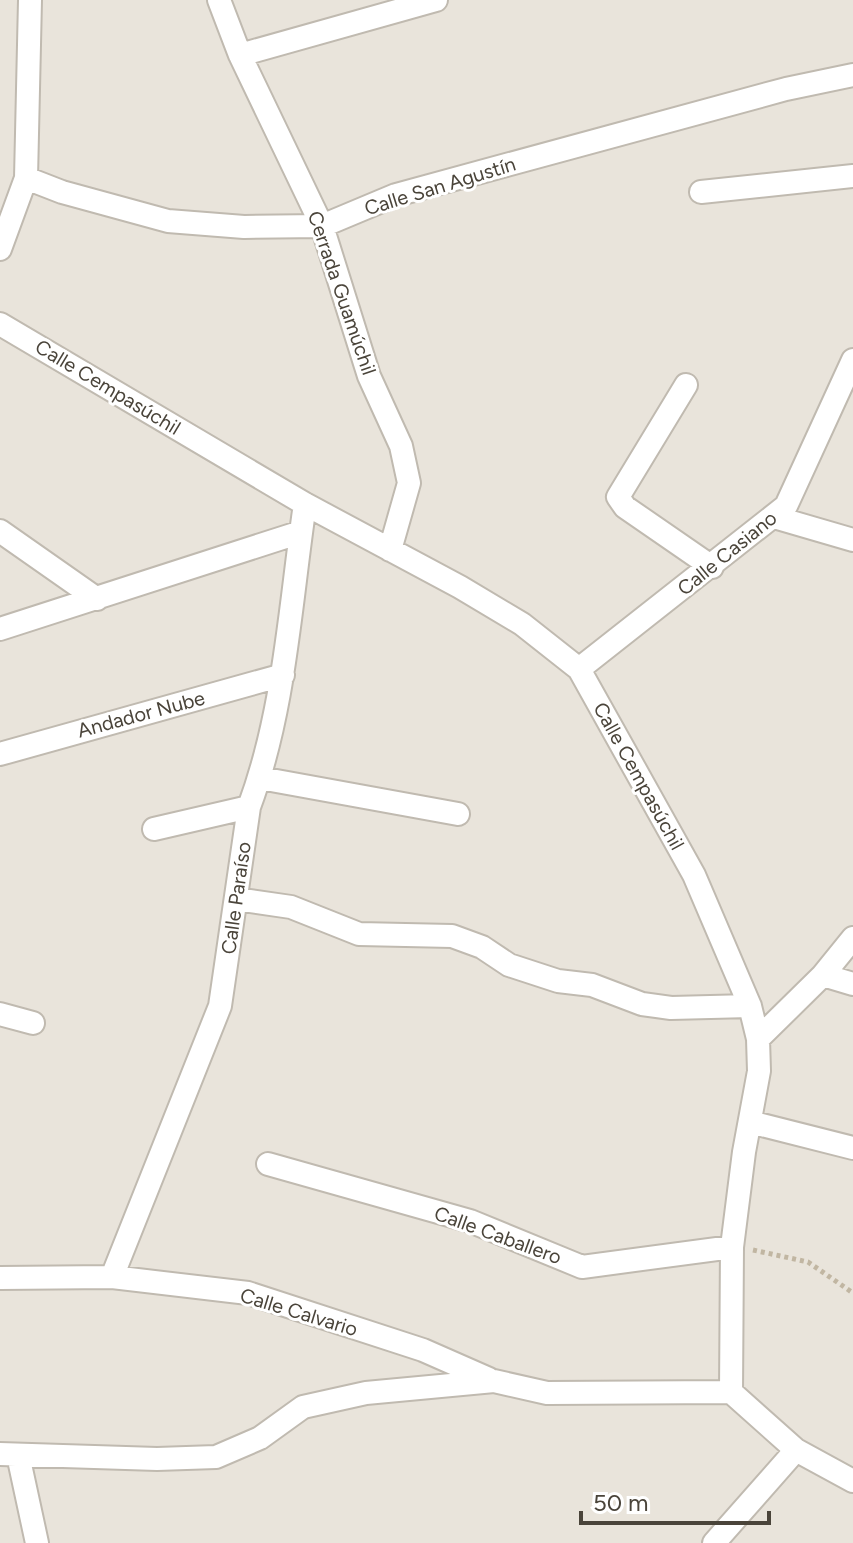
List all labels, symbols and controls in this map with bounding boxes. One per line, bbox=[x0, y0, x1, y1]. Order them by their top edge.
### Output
street label: Calle San Agustín bbox=[361, 152, 519, 220]
street label: Cerrada Guamúchil bbox=[303, 208, 381, 378]
street label: Calle Cempasúchil bbox=[31, 334, 185, 440]
street label: Calle Casiano bbox=[672, 506, 782, 600]
street label: Andador Nube bbox=[75, 685, 207, 743]
street label: Calle Cempasúchil bbox=[588, 698, 690, 854]
street label: Calle Paraíso bbox=[216, 840, 256, 956]
street label: Calle Caballero bbox=[431, 1201, 565, 1269]
street label: Calle Calvario bbox=[237, 1283, 361, 1341]
scale bar bbox=[581, 1475, 769, 1525]
text: 50 m bbox=[593, 1488, 649, 1517]

